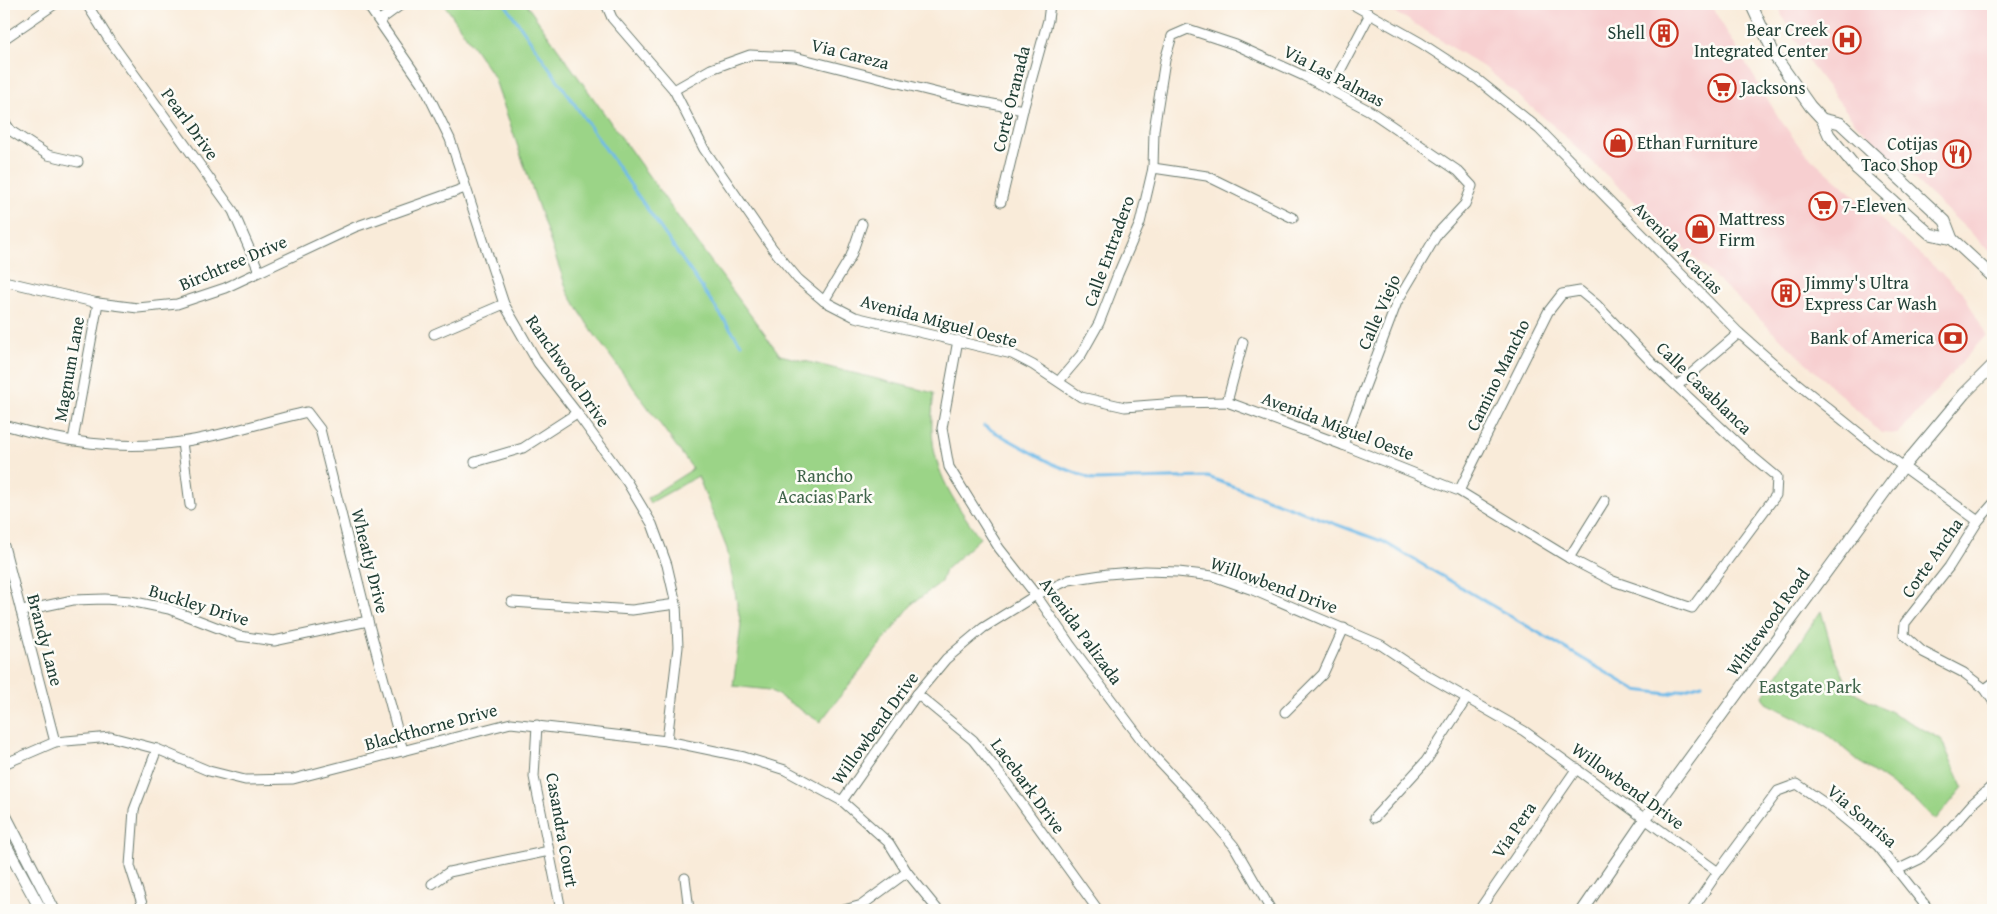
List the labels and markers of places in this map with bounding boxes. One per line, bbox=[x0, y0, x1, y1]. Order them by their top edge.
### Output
place label: Bear Creek Integrated Center bbox=[1694, 16, 1829, 64]
building icon: Shell bbox=[1649, 18, 1679, 48]
place label: Shell bbox=[1608, 19, 1645, 46]
hospital icon: Bear Creek Integrated Center bbox=[1832, 25, 1862, 55]
supermarket icon: Jacksons bbox=[1707, 73, 1737, 103]
place label: Jacksons bbox=[1739, 74, 1806, 101]
shop icon: Ethan Furniture bbox=[1603, 128, 1633, 158]
place label: Ethan Furniture bbox=[1637, 129, 1758, 156]
place label: Cotijas Taco Shop bbox=[1861, 130, 1938, 178]
restaurant icon: Cotijas Taco Shop bbox=[1942, 139, 1972, 169]
supermarket icon: 7-Eleven bbox=[1808, 191, 1838, 221]
place label: 7-Eleven bbox=[1842, 192, 1907, 219]
place label: Mattress Firm bbox=[1719, 205, 1785, 253]
shop icon: Mattress Firm bbox=[1685, 214, 1715, 244]
place label: Jimmy's Ultra Express Car Wash bbox=[1803, 269, 1937, 317]
building icon: Jimmy's Ultra Express Car Wash bbox=[1771, 278, 1801, 308]
bank icon: Bank of America bbox=[1938, 323, 1968, 353]
place label: Bank of America bbox=[1810, 324, 1934, 351]

